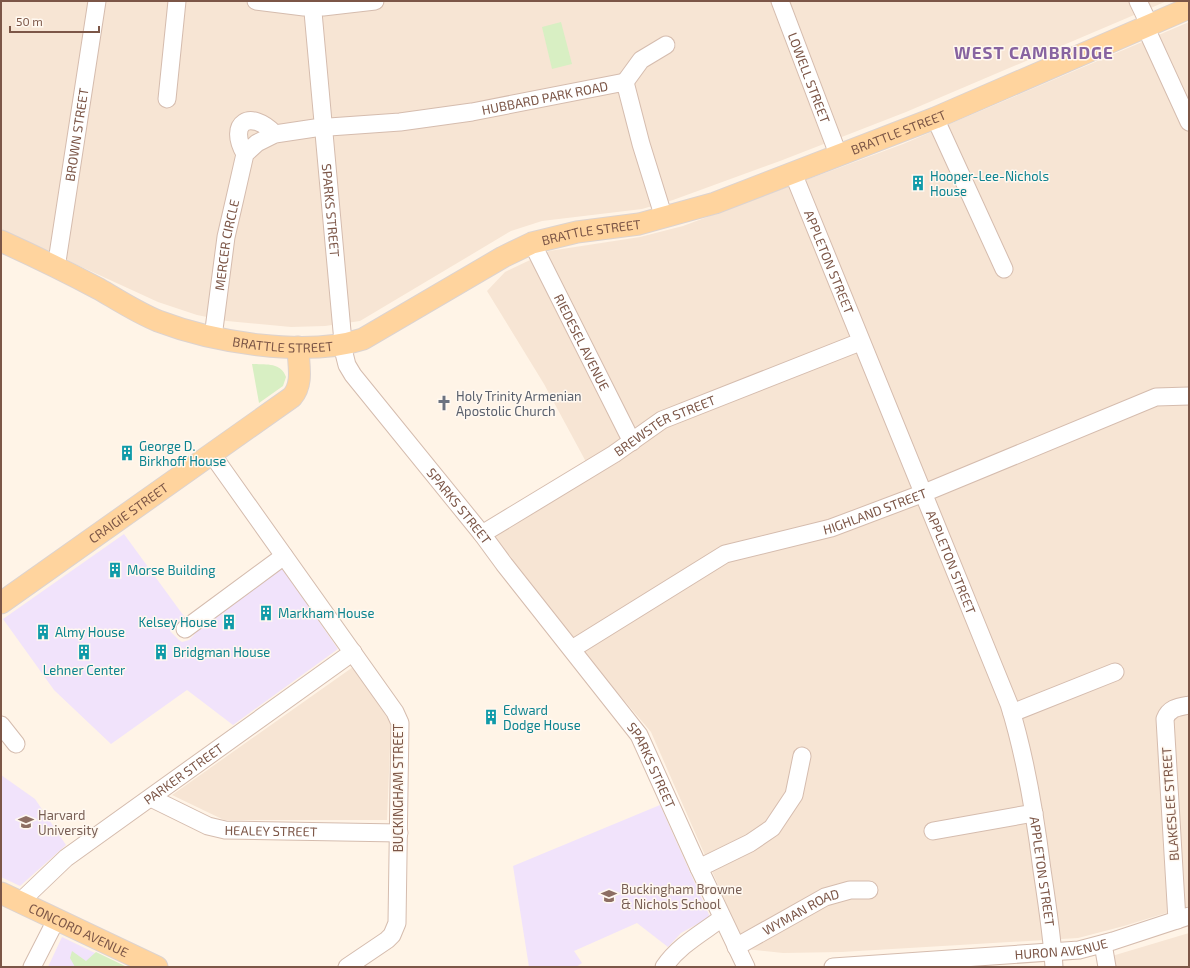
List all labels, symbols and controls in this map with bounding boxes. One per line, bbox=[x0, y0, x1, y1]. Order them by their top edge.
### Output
scale bar bbox=[10, 8, 99, 34]
text: 50 m bbox=[16, 14, 43, 28]
street label: LOWELL STREET bbox=[785, 30, 834, 126]
district label: WEST CAMBRIDGE bbox=[954, 42, 1114, 62]
street label: HUBBARD PARK ROAD bbox=[480, 78, 609, 118]
street label: BROWN STREET bbox=[61, 86, 92, 182]
street label: BRATTLE STREET bbox=[849, 106, 949, 158]
street label: SPARKS STREET bbox=[319, 163, 343, 258]
place label: Hooper-Lee-Nichols House bbox=[930, 168, 1049, 199]
building icon: Hooper-Lee-Nichols House bbox=[909, 174, 927, 192]
street label: MERCER CIRCLE bbox=[211, 198, 242, 292]
street label: APPLETON STREET bbox=[801, 208, 858, 317]
street label: BRATTLE STREET bbox=[540, 216, 642, 248]
street label: RIEDESEL AVENUE bbox=[551, 291, 613, 393]
street label: BRATTLE STREET bbox=[231, 333, 334, 355]
place label: Holy Trinity Armenian Apostolic Church bbox=[456, 388, 582, 419]
street label: BREWSTER STREET bbox=[611, 392, 718, 460]
church icon: Holy Trinity Armenian Apostolic Church bbox=[435, 394, 453, 412]
place label: George D. Birkhoff House bbox=[139, 438, 226, 469]
building icon: George D. Birkhoff House bbox=[118, 444, 136, 462]
street label: SPARKS STREET bbox=[423, 464, 495, 548]
street label: CRAIGIE STREET bbox=[85, 479, 172, 546]
street label: HIGHLAND STREET bbox=[821, 485, 929, 538]
street label: APPLETON STREET bbox=[923, 508, 980, 617]
building icon: Morse Building bbox=[106, 561, 124, 579]
place label: Morse Building bbox=[127, 562, 216, 578]
building icon: Markham House bbox=[257, 604, 275, 622]
place label: Markham House bbox=[278, 605, 374, 621]
building icon: Kelsey House bbox=[220, 613, 238, 631]
place label: Kelsey House bbox=[139, 614, 217, 630]
building icon: Almy House bbox=[34, 623, 52, 641]
place label: Almy House bbox=[55, 624, 125, 640]
building icon: Lehner Center bbox=[75, 643, 93, 661]
building icon: Bridgman House bbox=[152, 643, 170, 661]
place label: Bridgman House bbox=[173, 644, 270, 660]
place label: Lehner Center bbox=[43, 662, 125, 678]
place label: Edward Dodge House bbox=[503, 702, 581, 733]
building icon: Edward Dodge House bbox=[482, 708, 500, 726]
street label: SPARKS STREET bbox=[624, 719, 679, 811]
street label: BUCKINGHAM STREET bbox=[390, 723, 406, 852]
street label: PARKER STREET bbox=[140, 740, 227, 808]
street label: BLAKESLEE STREET bbox=[1158, 746, 1182, 861]
place label: Harvard University bbox=[38, 807, 98, 838]
school or university icon: Harvard University bbox=[17, 813, 35, 831]
street label: APPLETON STREET bbox=[1027, 815, 1058, 927]
street label: HEALEY STREET bbox=[224, 822, 318, 840]
place label: Buckingham Browne & Nichols School bbox=[621, 881, 742, 912]
street label: WYMAN ROAD bbox=[760, 885, 841, 938]
school or university icon: Buckingham Browne & Nichols School bbox=[600, 887, 618, 905]
street label: CONCORD AVENUE bbox=[26, 899, 131, 960]
street label: HURON AVENUE bbox=[1014, 935, 1109, 962]

